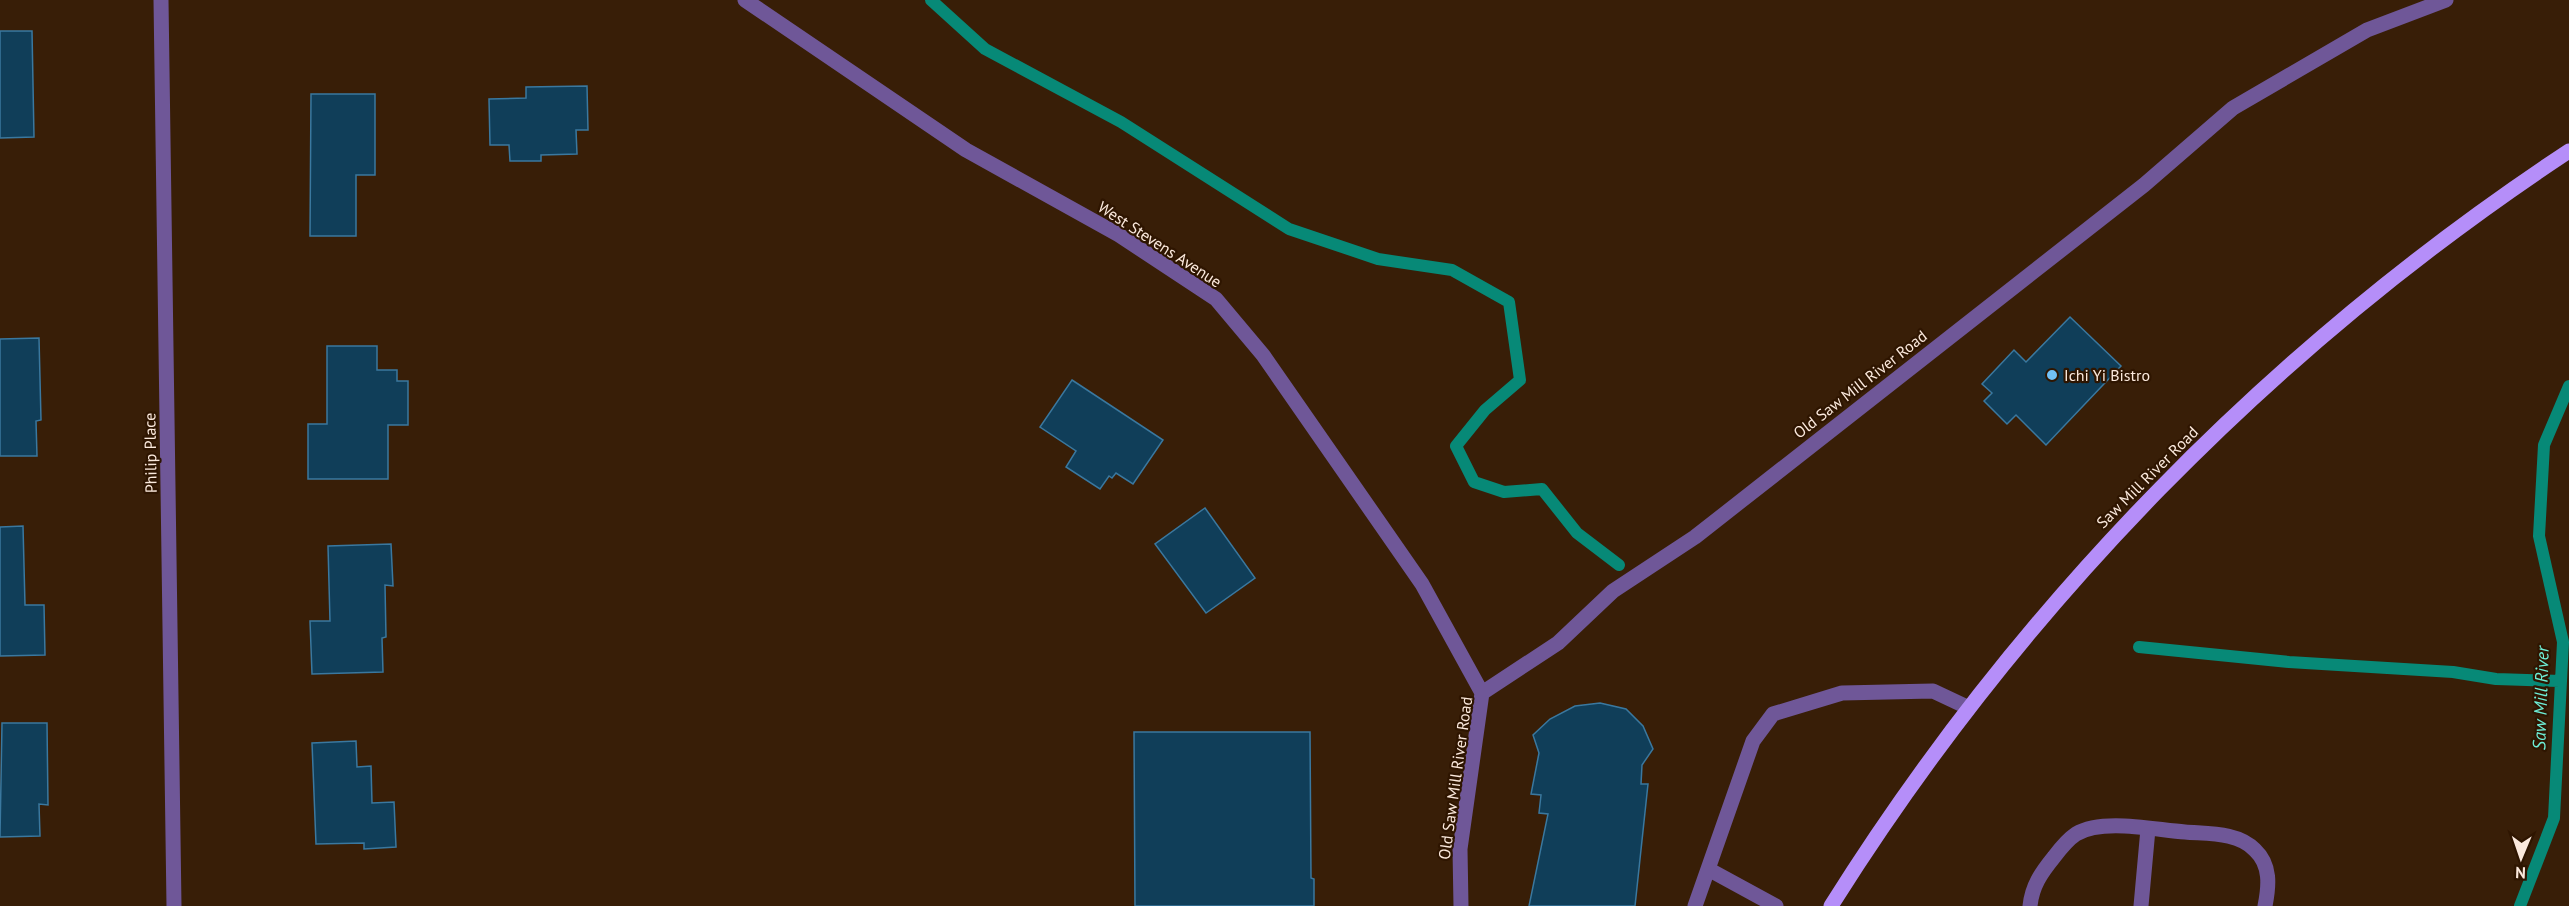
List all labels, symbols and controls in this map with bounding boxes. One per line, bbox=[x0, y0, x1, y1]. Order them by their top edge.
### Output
street label: West Stevens Avenue bbox=[1094, 197, 1226, 291]
street label: Old Saw Mill River Road bbox=[1789, 326, 1931, 442]
place label: Ichi Yi Bistro bbox=[2064, 365, 2150, 385]
marker: Ichi Yi Bistro bbox=[2045, 368, 2059, 382]
street label: Philip Place bbox=[139, 413, 161, 493]
street label: Saw Mill River Road bbox=[2092, 422, 2202, 532]
water label: Saw Mill River bbox=[2527, 645, 2554, 750]
street label: Old Saw Mill River Road bbox=[1434, 695, 1476, 861]
north arrow bbox=[2491, 828, 2551, 888]
text: N bbox=[2515, 863, 2526, 883]

